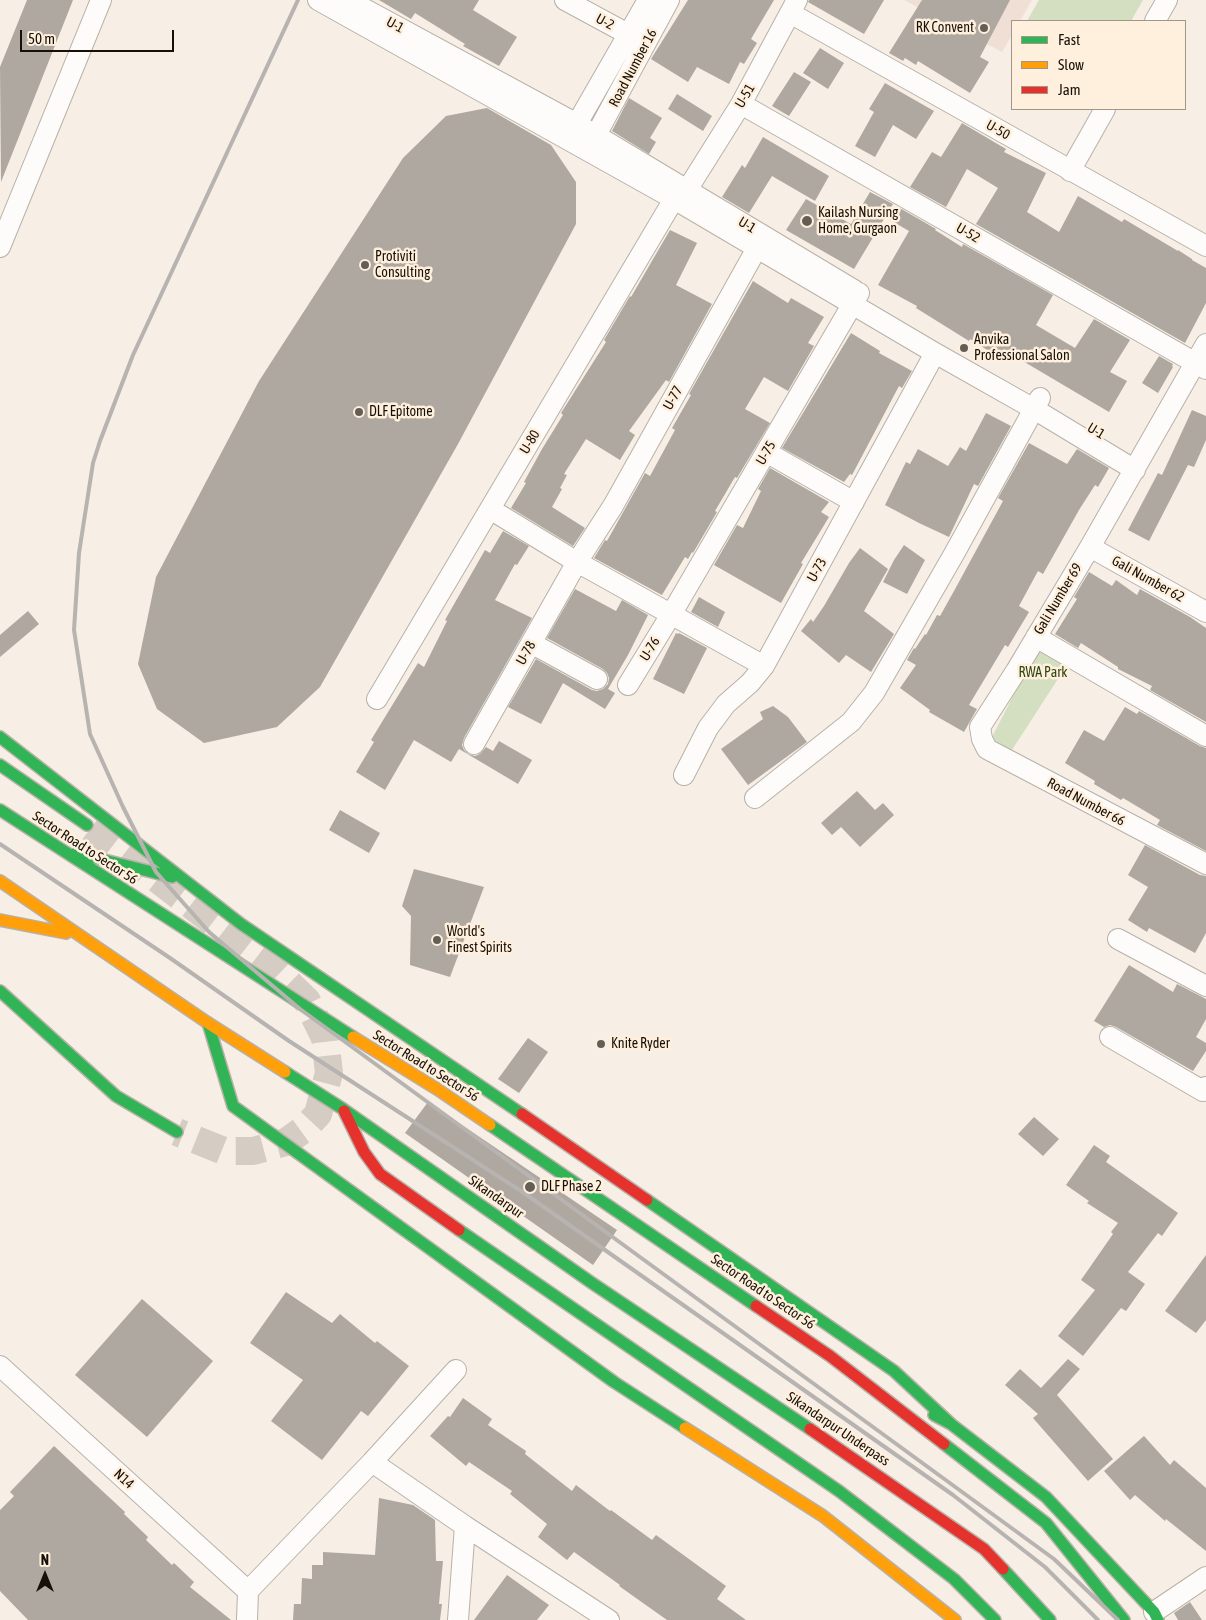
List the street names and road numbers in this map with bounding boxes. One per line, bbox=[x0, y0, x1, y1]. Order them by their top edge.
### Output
street label: U-2 bbox=[593, 10, 617, 34]
street label: U-1 bbox=[383, 13, 407, 37]
street label: Road Number 16 bbox=[605, 26, 661, 110]
street label: U-51 bbox=[731, 81, 759, 111]
street label: U-50 bbox=[983, 117, 1013, 143]
street label: U-1 bbox=[735, 213, 759, 237]
street label: U-52 bbox=[953, 219, 983, 247]
street label: U-77 bbox=[660, 383, 686, 413]
street label: U-1 bbox=[1084, 419, 1108, 443]
street label: U-80 bbox=[516, 427, 544, 457]
street label: U-75 bbox=[752, 438, 780, 468]
street label: Gali Number 62 bbox=[1109, 552, 1187, 606]
street label: U-73 bbox=[804, 555, 830, 585]
street label: Gali Number 69 bbox=[1030, 560, 1086, 638]
street label: U-76 bbox=[636, 634, 664, 664]
street label: U-78 bbox=[513, 638, 539, 668]
street label: Road Number 66 bbox=[1044, 774, 1128, 830]
street label: Sector Road to Sector 56 bbox=[29, 808, 141, 888]
street label: Sector Road to Sector 56 bbox=[370, 1027, 482, 1105]
street label: Sikandarpur bbox=[465, 1172, 527, 1222]
street label: Sector Road to Sector 56 bbox=[708, 1251, 818, 1333]
street label: Sikandarpur Underpass bbox=[783, 1388, 893, 1470]
street label: N14 bbox=[110, 1466, 138, 1492]

